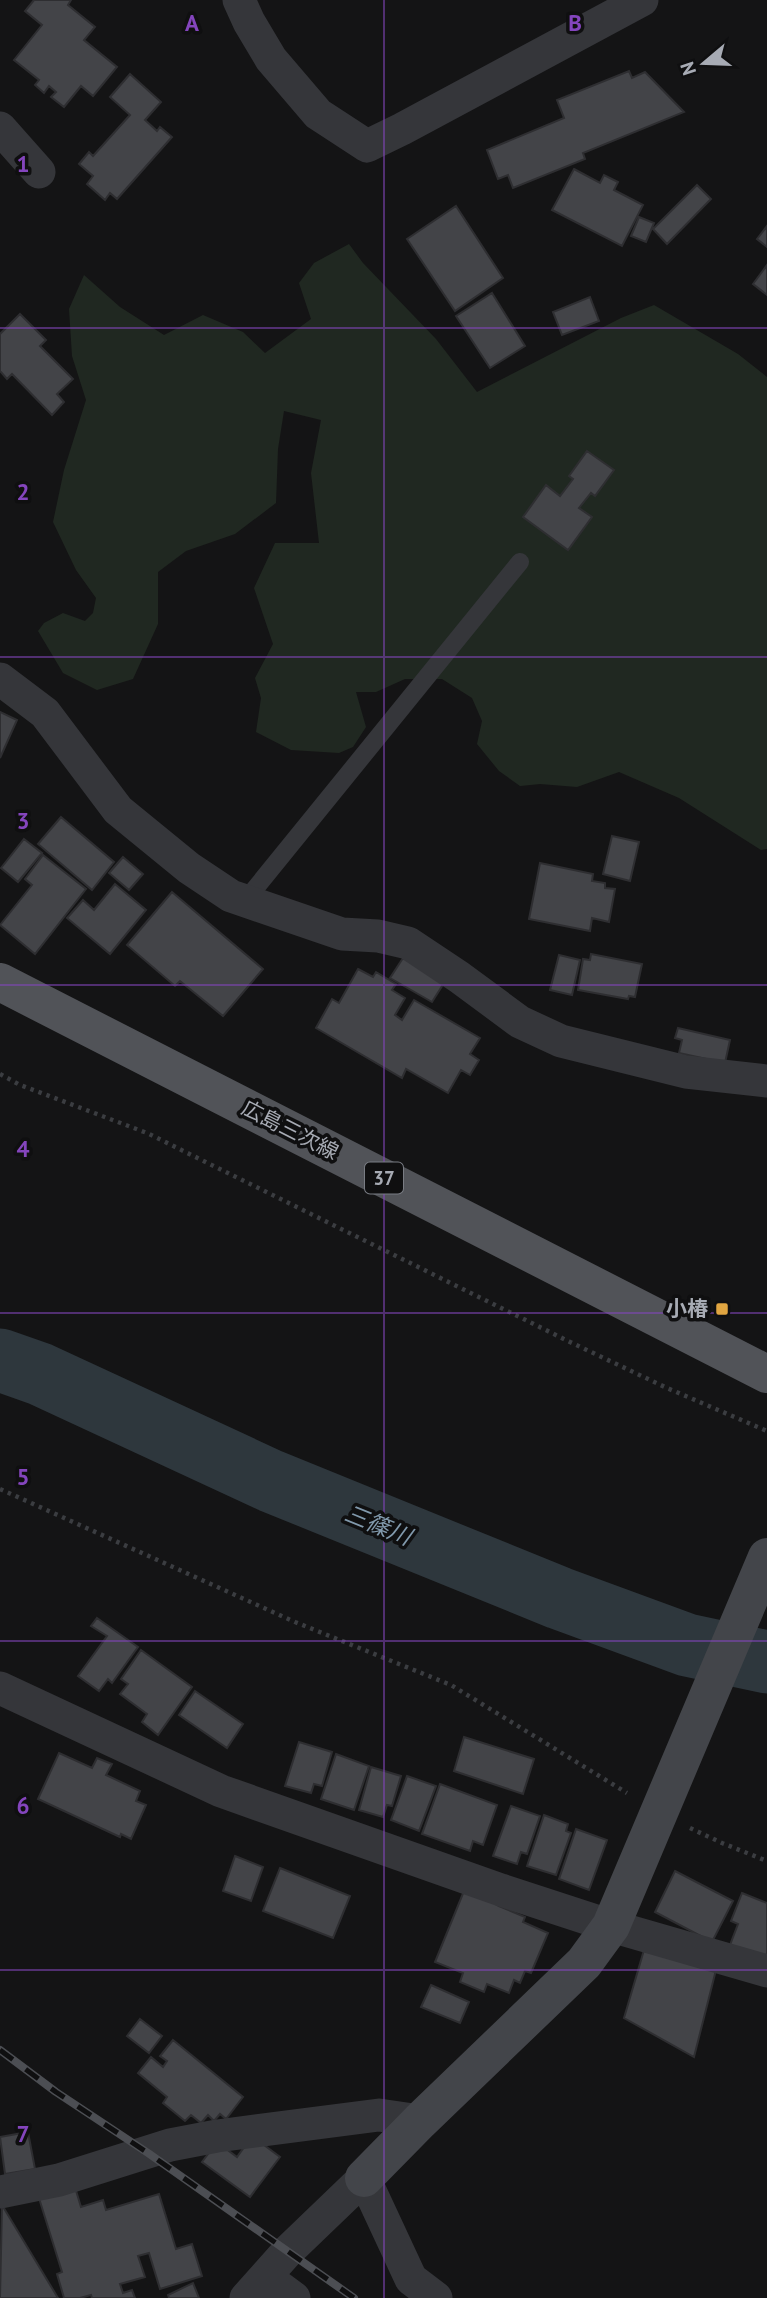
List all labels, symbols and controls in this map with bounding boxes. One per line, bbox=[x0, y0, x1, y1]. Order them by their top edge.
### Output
text: A bbox=[185, 8, 199, 37]
text: B bbox=[568, 8, 582, 37]
north arrow bbox=[669, 28, 739, 98]
text: N bbox=[675, 59, 701, 78]
text: 1 bbox=[16, 149, 30, 178]
text: 2 bbox=[16, 477, 30, 506]
text: 3 bbox=[16, 806, 30, 835]
street label: 広島三次線 bbox=[237, 1094, 343, 1165]
text: 4 bbox=[16, 1134, 30, 1163]
road number: 37 bbox=[365, 1162, 403, 1194]
place label: 小椿 bbox=[666, 1295, 708, 1322]
marker: 小椿 bbox=[714, 1301, 730, 1317]
text: 5 bbox=[16, 1462, 30, 1491]
water label: 三篠川 bbox=[341, 1498, 418, 1552]
text: 6 bbox=[16, 1791, 30, 1820]
text: 7 bbox=[16, 2119, 30, 2148]

